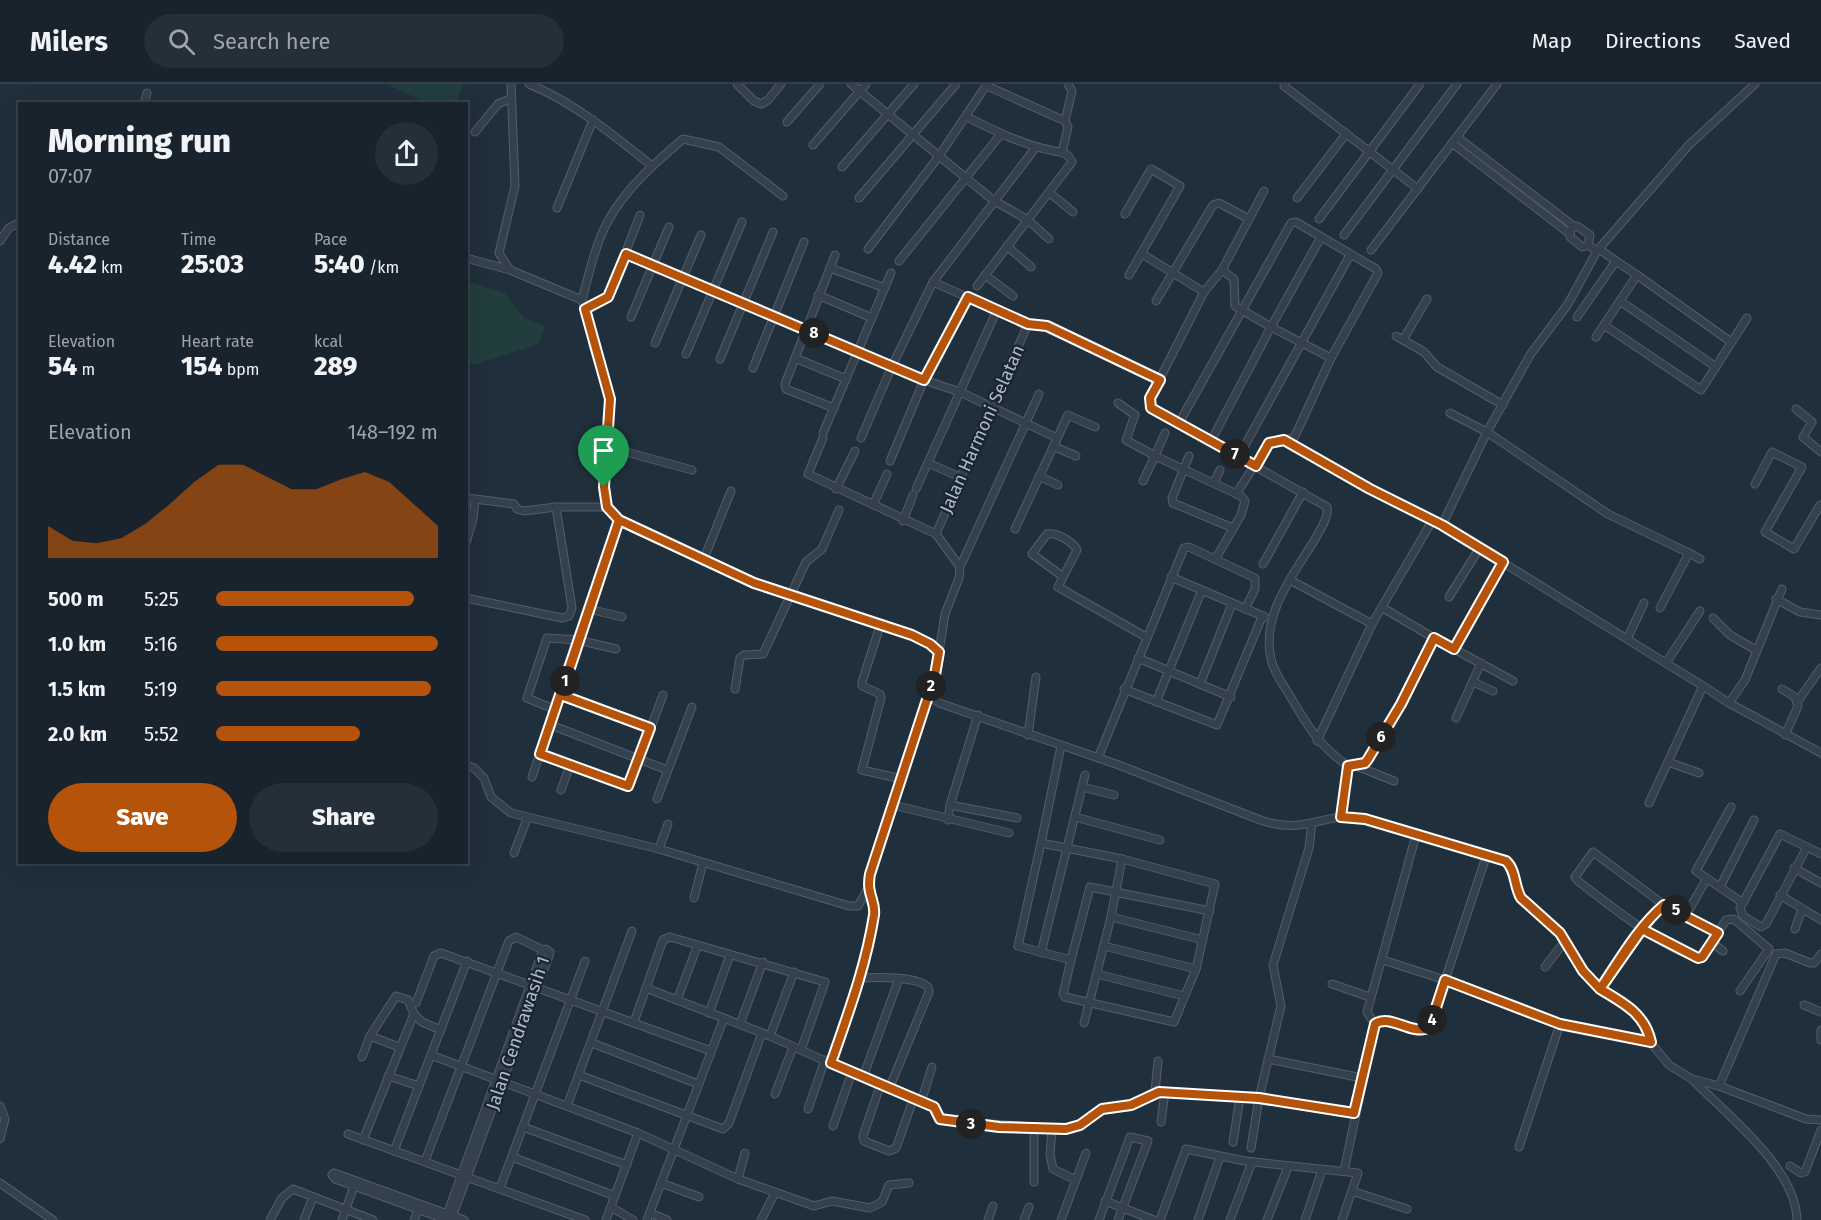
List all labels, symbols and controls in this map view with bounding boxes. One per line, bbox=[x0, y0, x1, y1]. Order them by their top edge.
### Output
search box bbox=[144, 14, 564, 68]
text: Milers bbox=[30, 25, 108, 58]
icon: search bbox=[165, 25, 198, 58]
text: Search here bbox=[213, 28, 330, 55]
text: Map bbox=[1532, 28, 1572, 54]
text: Directions bbox=[1605, 28, 1701, 54]
text: Saved bbox=[1734, 28, 1791, 54]
text: Morning run bbox=[48, 121, 231, 161]
button: share bbox=[375, 122, 438, 185]
text: 07:07 bbox=[48, 164, 92, 188]
text: Distance bbox=[48, 230, 110, 249]
text: Time bbox=[181, 230, 216, 249]
text: Pace bbox=[314, 230, 347, 249]
text: 4.42 bbox=[48, 249, 97, 280]
text: 25:03 bbox=[181, 249, 244, 280]
text: 5:40 bbox=[314, 249, 365, 280]
text: km bbox=[97, 258, 123, 277]
text: /km bbox=[365, 258, 399, 277]
pin: 8 bbox=[799, 318, 829, 348]
text: 8 bbox=[809, 323, 819, 342]
text: Elevation bbox=[48, 332, 115, 351]
text: Heart rate bbox=[181, 332, 254, 351]
text: kcal bbox=[314, 332, 343, 351]
street label: Jalan Harmoni Selatan bbox=[935, 341, 1029, 517]
text: 54 bbox=[48, 351, 77, 382]
text: 154 bbox=[181, 351, 222, 382]
text: 289 bbox=[314, 351, 357, 382]
text: m bbox=[77, 360, 95, 379]
text: bpm bbox=[222, 360, 259, 379]
text: Elevation bbox=[48, 420, 132, 444]
text: 148–192 m bbox=[348, 420, 438, 444]
pin bbox=[578, 425, 629, 487]
icon: arrive bbox=[587, 434, 620, 467]
pin: 7 bbox=[1220, 439, 1250, 469]
text: 7 bbox=[1231, 444, 1239, 463]
text: 500 m bbox=[48, 587, 104, 611]
text: 5:25 bbox=[144, 587, 179, 611]
text: 1.0 km bbox=[48, 632, 106, 656]
text: 5:16 bbox=[144, 632, 177, 656]
pin: 1 bbox=[550, 666, 580, 696]
text: 1 bbox=[561, 671, 569, 690]
pin: 2 bbox=[916, 671, 946, 701]
text: 2 bbox=[927, 676, 935, 695]
text: 1.5 km bbox=[48, 677, 106, 701]
text: 5:19 bbox=[144, 677, 177, 701]
text: 2.0 km bbox=[48, 722, 107, 746]
text: 5:52 bbox=[144, 722, 179, 746]
pin: 6 bbox=[1366, 722, 1396, 752]
text: 6 bbox=[1376, 727, 1386, 746]
button: Save bbox=[48, 783, 237, 852]
button: Share bbox=[249, 783, 438, 852]
pin: 5 bbox=[1661, 895, 1691, 925]
text: 5 bbox=[1672, 900, 1680, 919]
street label: Jalan Cendrawasih 1 bbox=[481, 953, 555, 1113]
pin: 4 bbox=[1417, 1005, 1447, 1035]
text: 4 bbox=[1427, 1010, 1437, 1029]
pin: 3 bbox=[956, 1109, 986, 1139]
text: 3 bbox=[967, 1114, 975, 1133]

